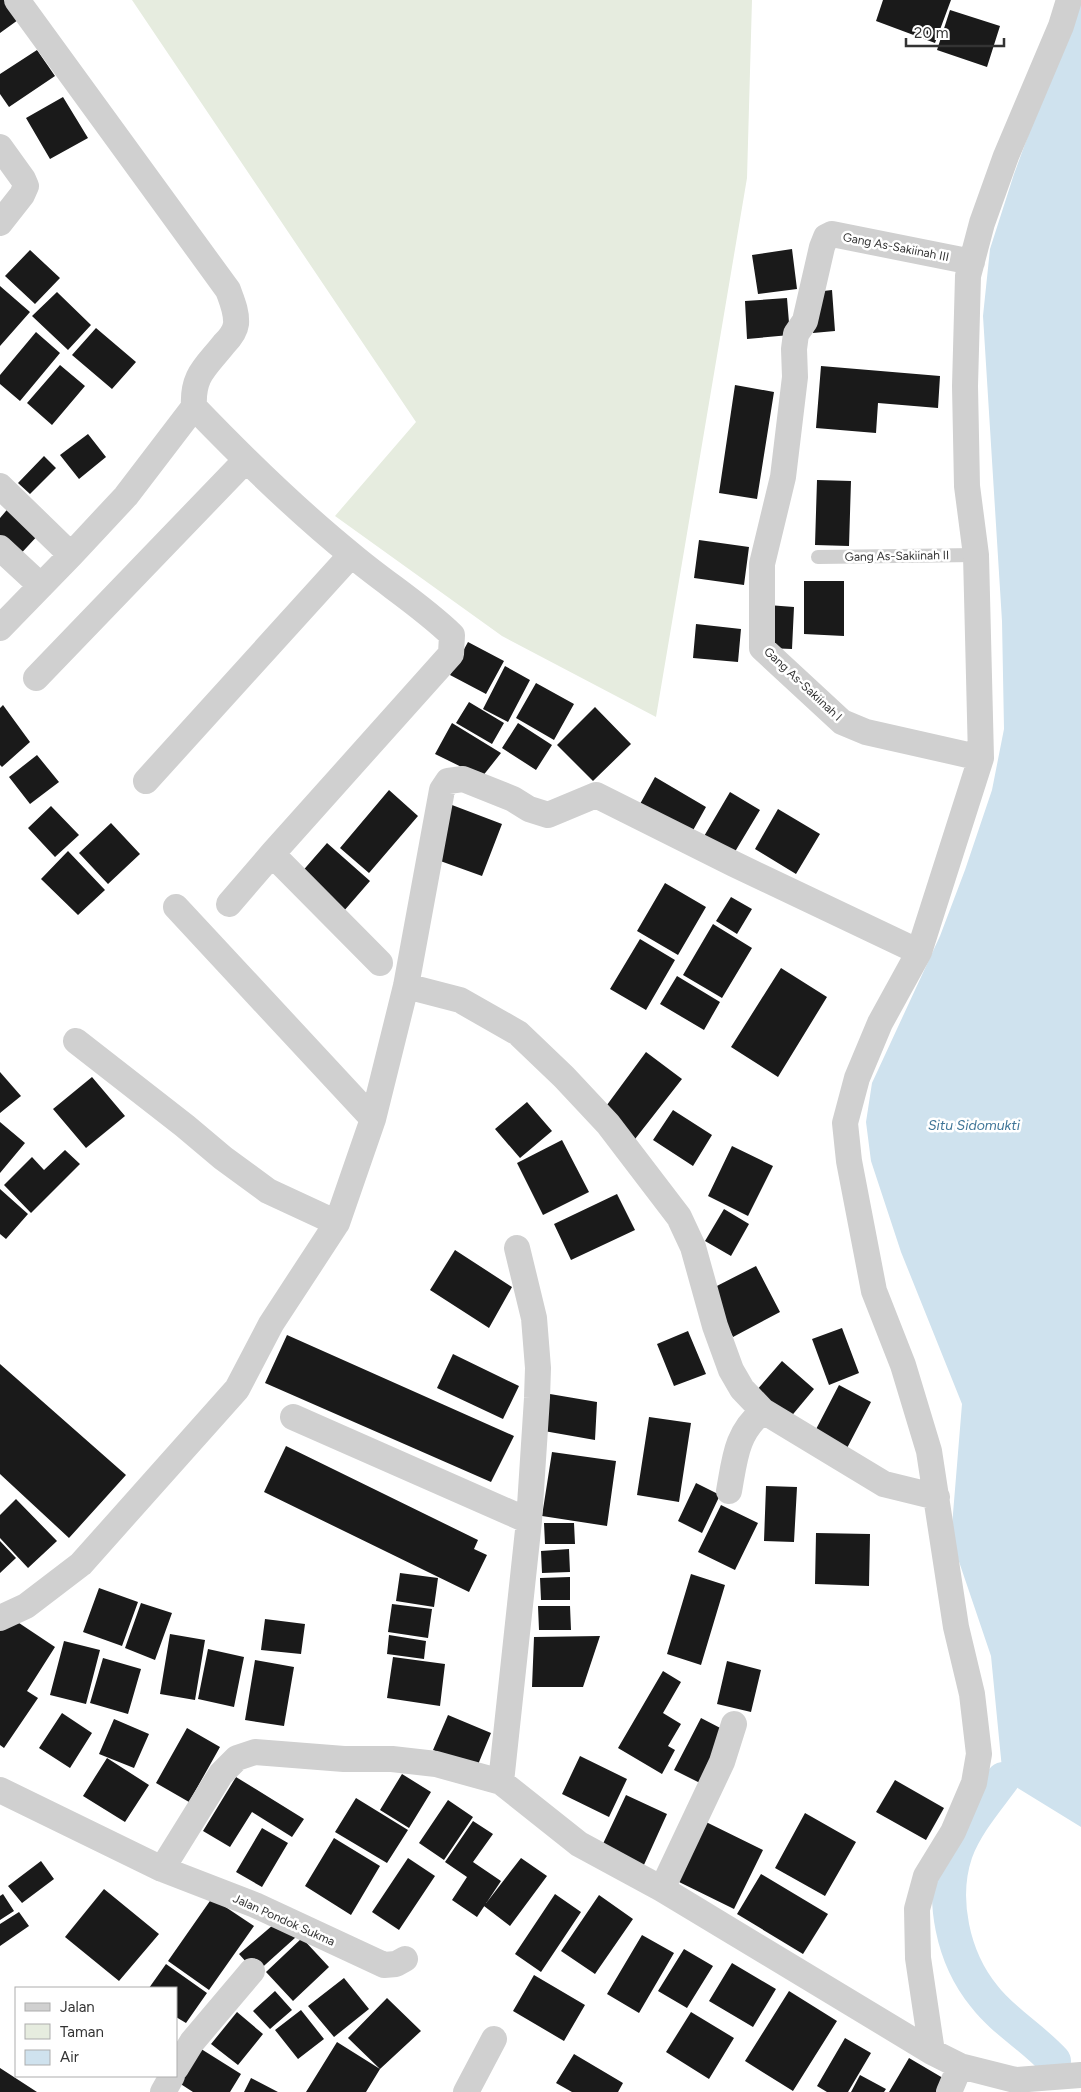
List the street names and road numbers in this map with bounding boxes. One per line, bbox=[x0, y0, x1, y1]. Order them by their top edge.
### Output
street label: Gang As-Sakiinah III bbox=[842, 230, 950, 264]
street label: Gang As-Sakiinah II bbox=[845, 548, 949, 564]
street label: Gang As-Sakiinah I bbox=[761, 644, 845, 724]
street label: Jalan Pondok Sukma bbox=[231, 1891, 337, 1949]

